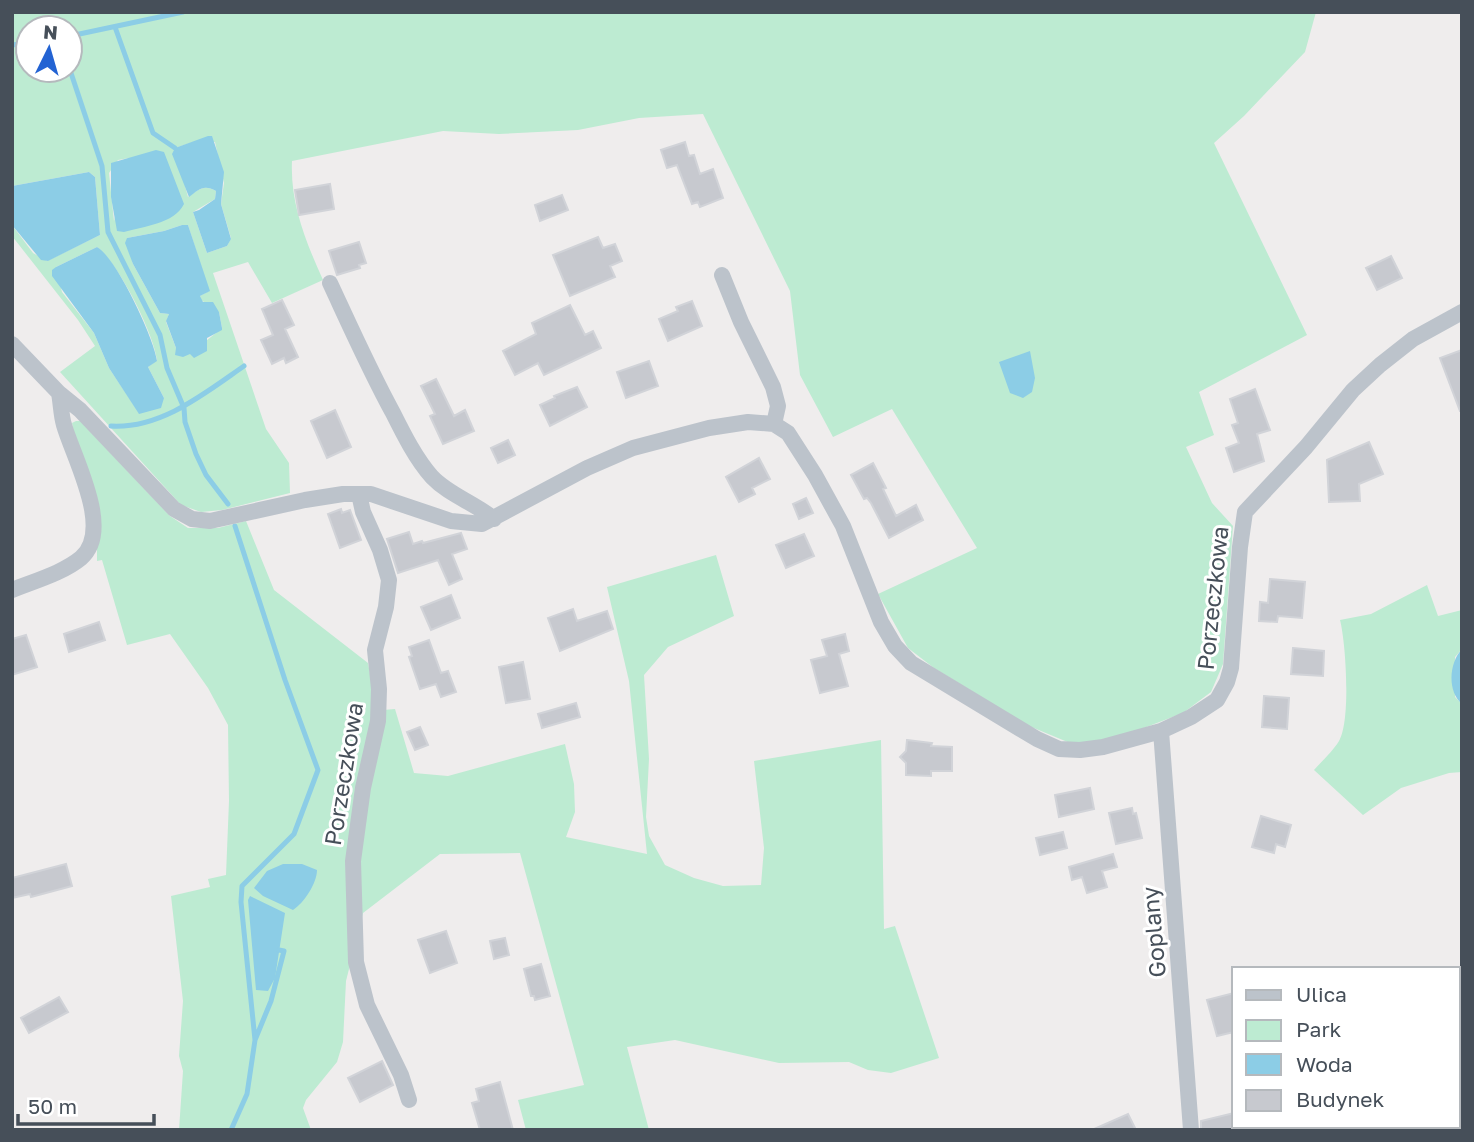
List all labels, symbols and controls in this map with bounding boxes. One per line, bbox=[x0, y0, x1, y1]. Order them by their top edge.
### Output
north arrow bbox=[14, 14, 84, 84]
text: N bbox=[42, 19, 59, 44]
street label: Porzeczkowa bbox=[1191, 525, 1233, 671]
street label: Porzeczkowa bbox=[318, 700, 368, 847]
street label: Goplany bbox=[1135, 885, 1171, 979]
legend bbox=[1232, 967, 1460, 1128]
text: Ulica bbox=[1296, 981, 1347, 1007]
text: Park bbox=[1296, 1016, 1342, 1042]
text: Woda bbox=[1296, 1051, 1353, 1077]
scale bar bbox=[18, 1082, 154, 1126]
text: Budynek bbox=[1296, 1086, 1385, 1112]
text: 50 m bbox=[28, 1093, 77, 1119]

